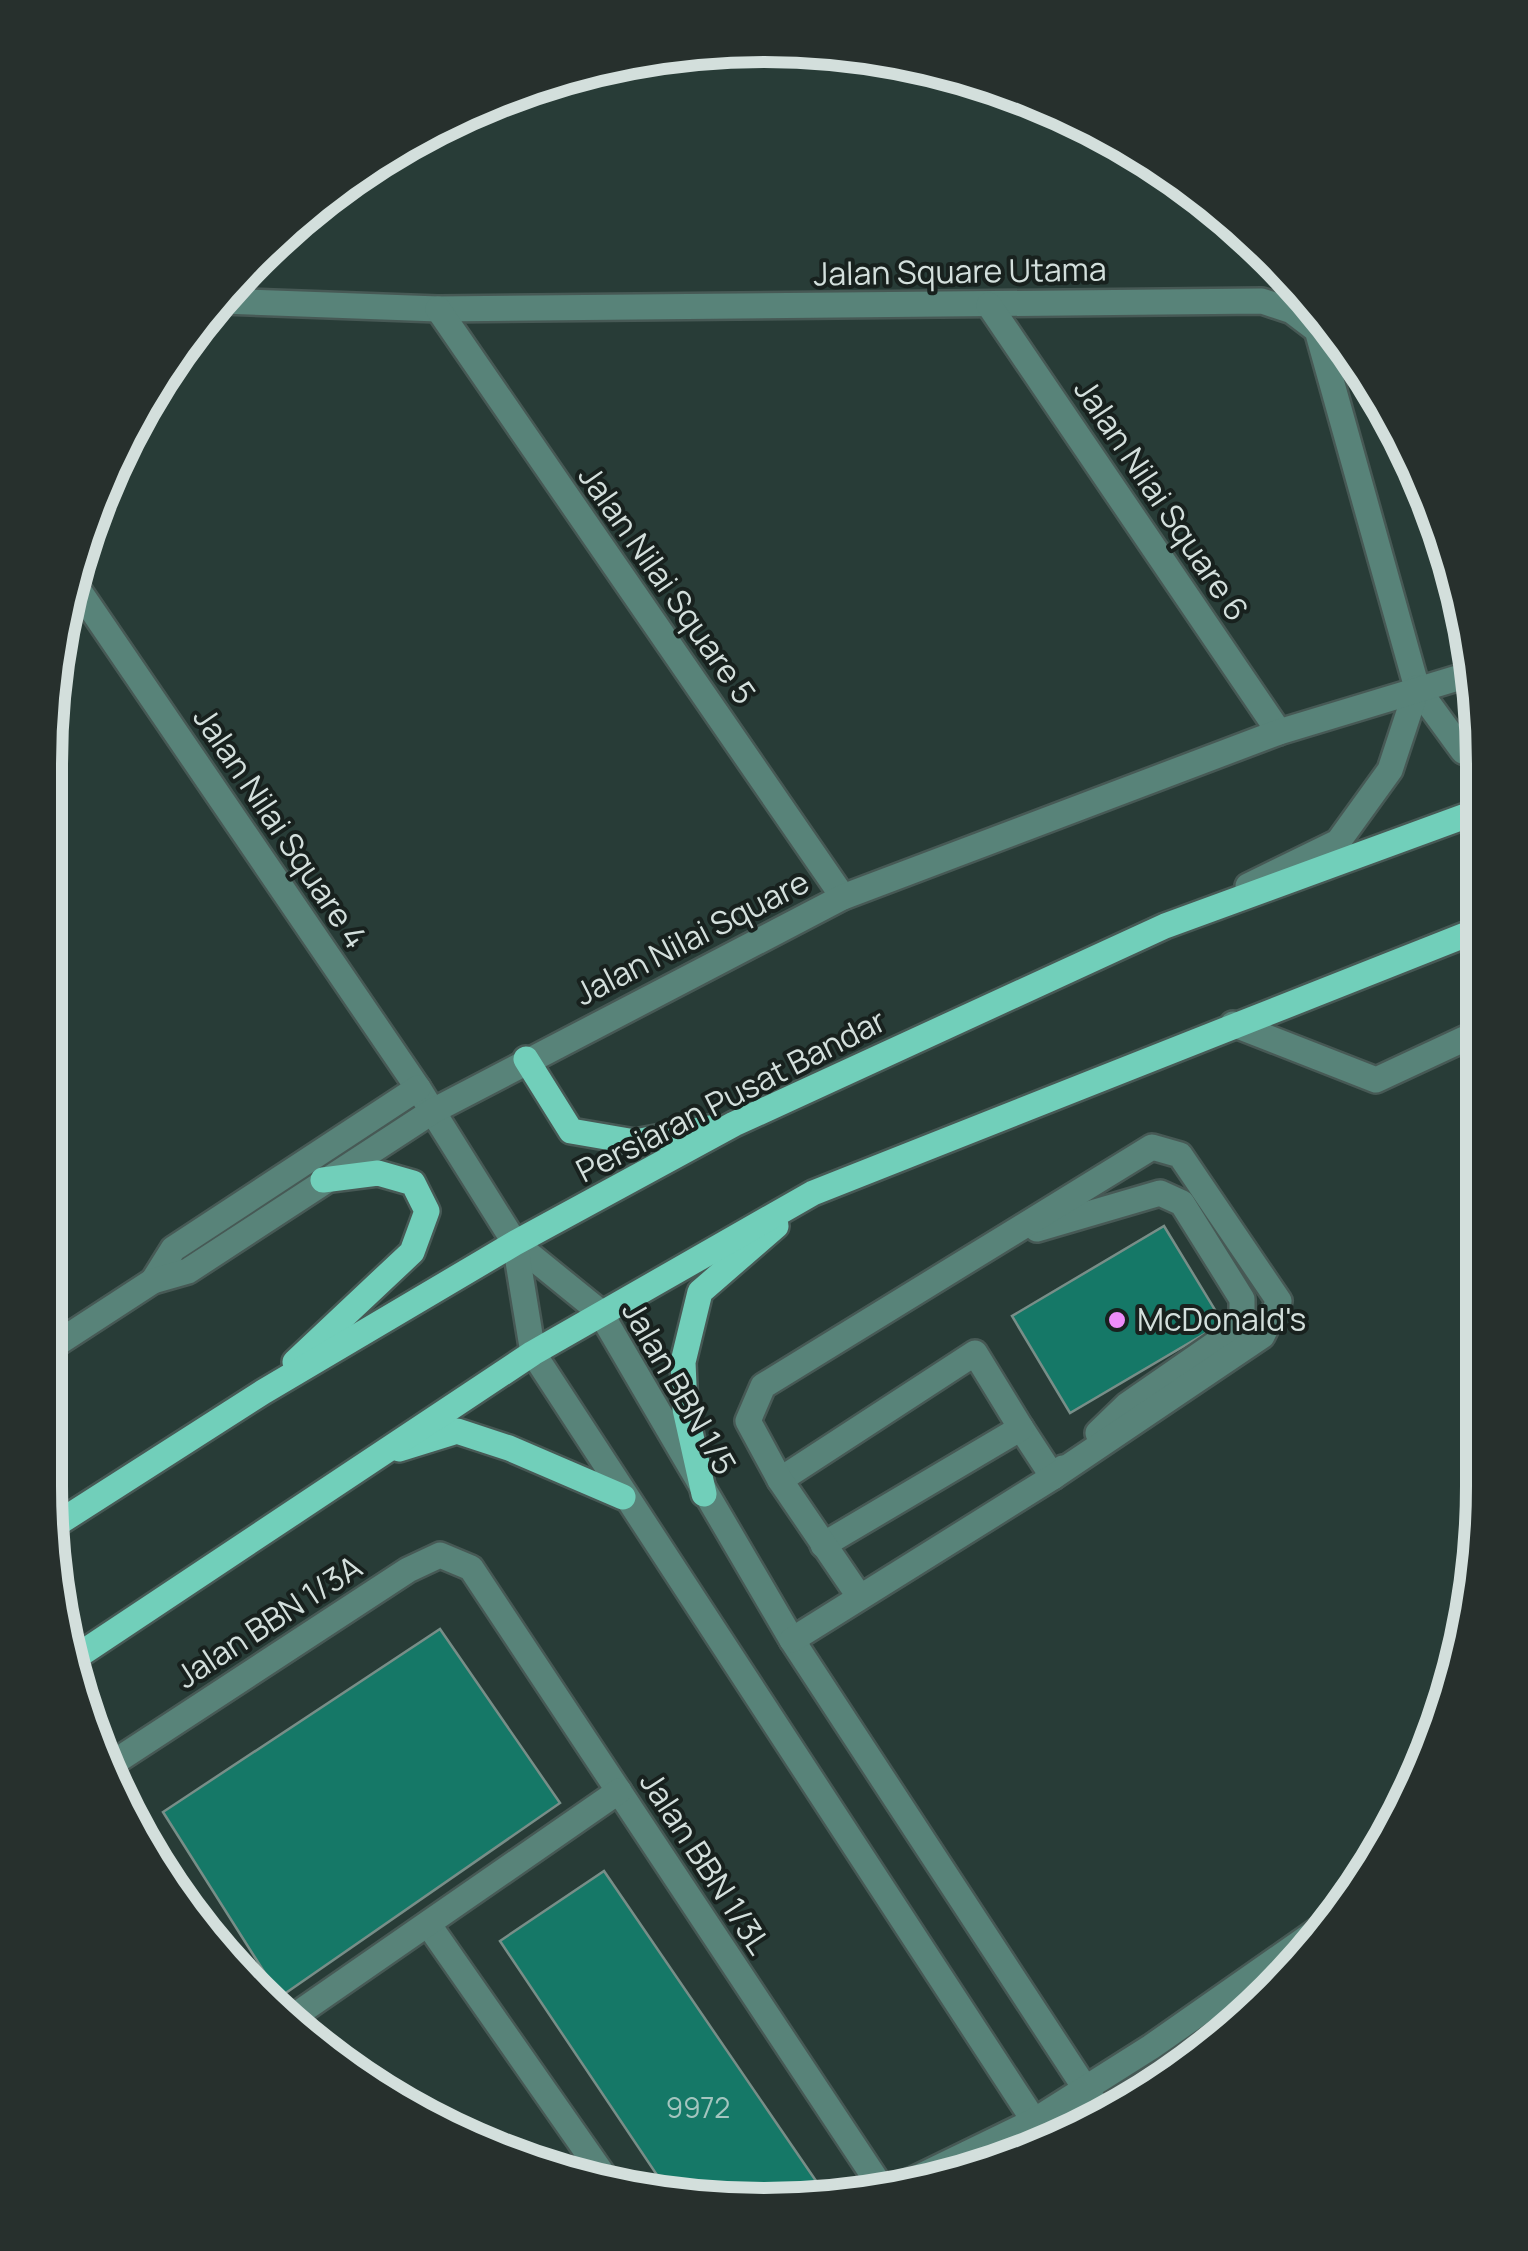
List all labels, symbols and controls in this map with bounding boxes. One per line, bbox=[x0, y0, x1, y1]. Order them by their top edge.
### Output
street label: Jalan Square Utama bbox=[813, 246, 1107, 296]
street label: Jalan Nilai Square 6 bbox=[1064, 370, 1259, 629]
street label: Jalan Nilai Square 5 bbox=[569, 456, 767, 713]
street label: Jalan Nilai Square 4 bbox=[184, 698, 378, 957]
street label: Jalan Nilai Square bbox=[567, 859, 816, 1015]
street label: Persiaran Pusat Bandar bbox=[568, 998, 893, 1192]
street label: Jalan BBN 1/5 bbox=[612, 1292, 747, 1483]
place label: McDonald's bbox=[1137, 1297, 1306, 1341]
marker: McDonald's bbox=[1106, 1309, 1128, 1331]
street label: Jalan BBN 1/3A bbox=[167, 1545, 370, 1698]
street label: Jalan BBN 1/3L bbox=[630, 1763, 781, 1962]
house number: 9972 bbox=[666, 2088, 730, 2126]

